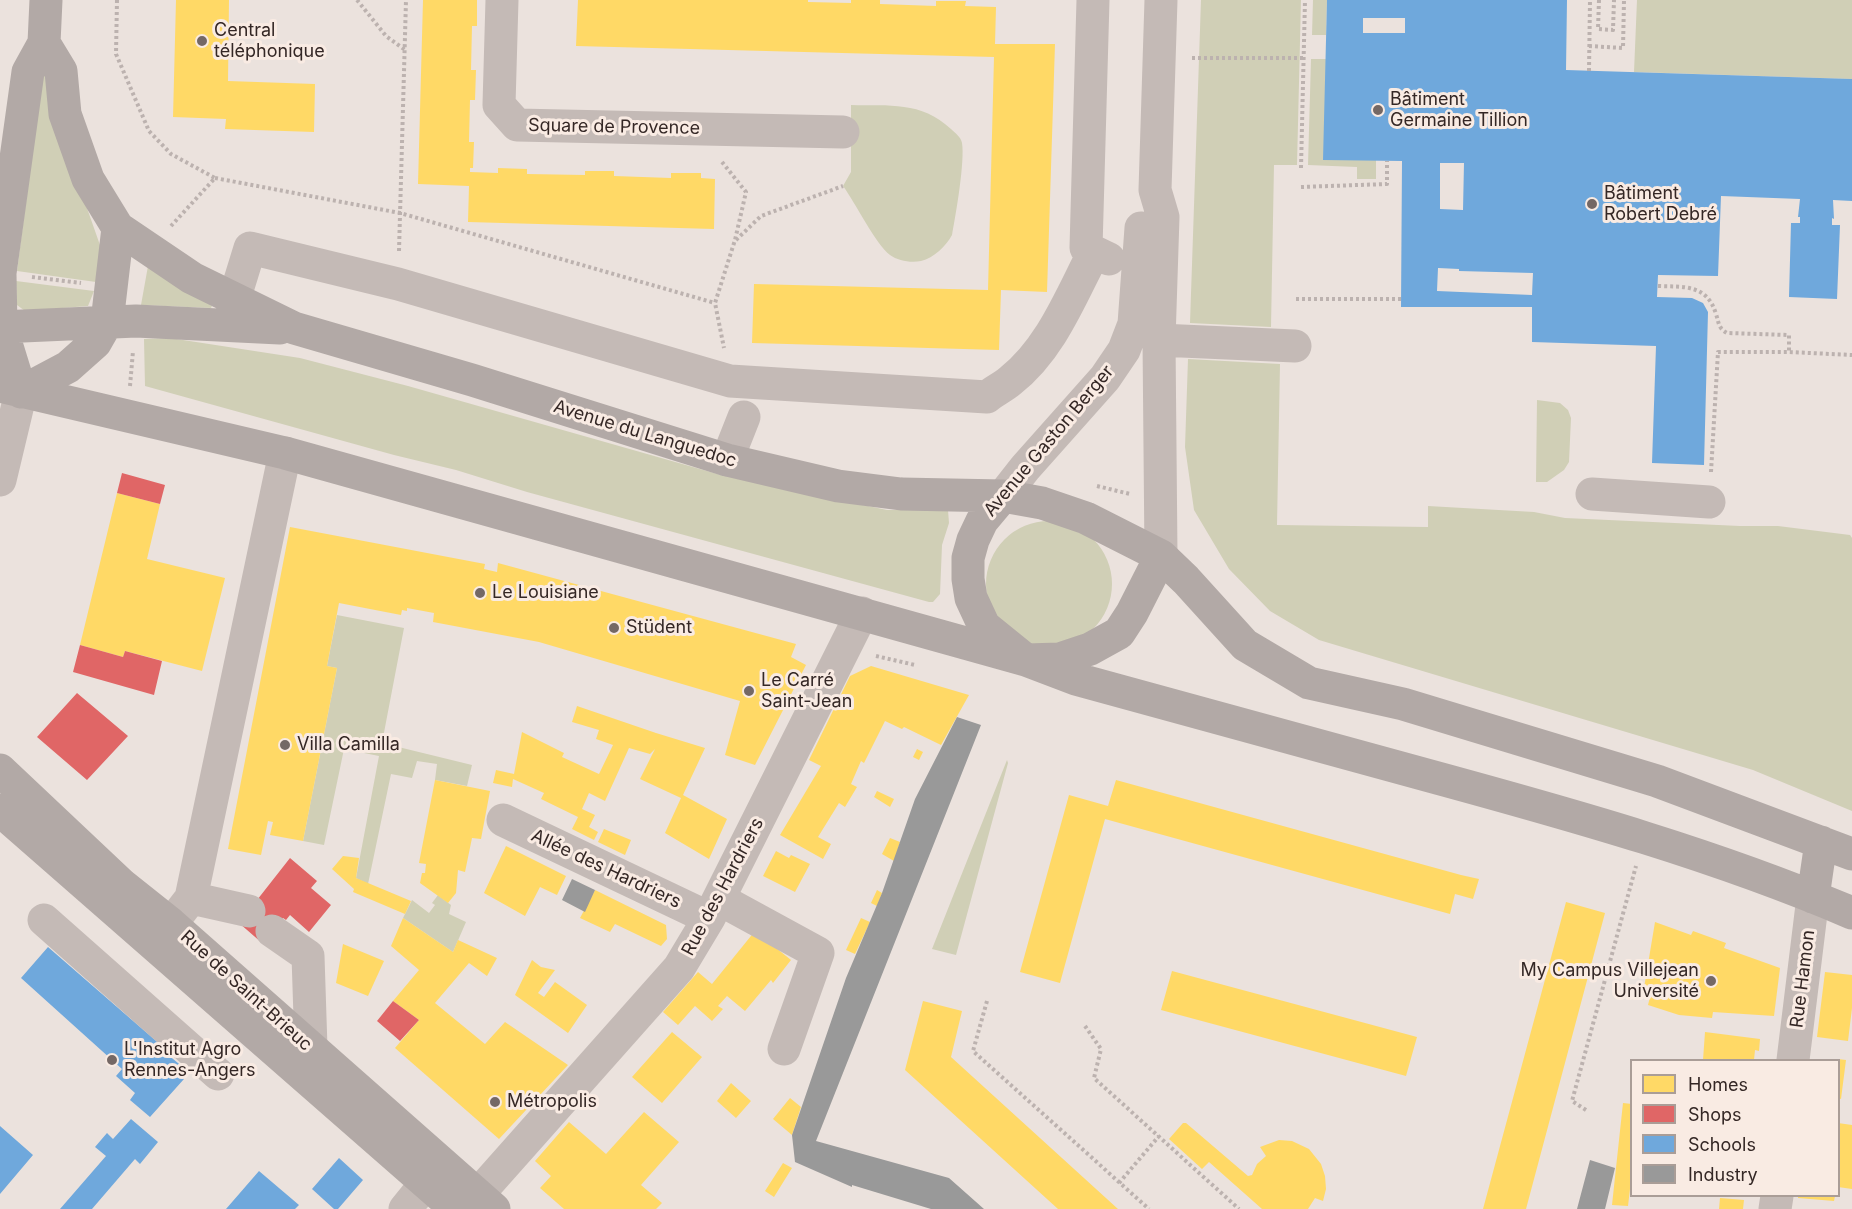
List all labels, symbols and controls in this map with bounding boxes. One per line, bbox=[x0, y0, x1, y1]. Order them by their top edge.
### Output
place label: Central téléphonique bbox=[214, 20, 325, 63]
marker: Central téléphonique bbox=[195, 34, 209, 48]
place label: Bâtiment Germaine Tillion bbox=[1390, 89, 1528, 132]
marker: Bâtiment Germaine Tillion bbox=[1371, 103, 1385, 117]
street label: Square de Provence bbox=[528, 115, 700, 139]
place label: Bâtiment Robert Debré bbox=[1604, 183, 1717, 226]
marker: Bâtiment Robert Debré bbox=[1585, 197, 1599, 211]
street label: Avenue Gaston Berger bbox=[979, 361, 1119, 521]
street label: Avenue du Languedoc bbox=[551, 396, 739, 472]
place label: Le Louisiane bbox=[492, 582, 599, 604]
marker: Le Louisiane bbox=[473, 586, 487, 600]
place label: Stüdent bbox=[626, 617, 692, 639]
marker: Stüdent bbox=[607, 621, 621, 635]
place label: Le Carré Saint-Jean bbox=[761, 670, 852, 712]
marker: Le Carré Saint-Jean bbox=[742, 684, 756, 698]
place label: Villa Camilla bbox=[297, 734, 400, 756]
marker: Villa Camilla bbox=[278, 738, 292, 752]
street label: Rue des Hardriers bbox=[678, 814, 768, 960]
street label: Allée des Hardriers bbox=[528, 825, 684, 913]
street label: Rue de Saint-Brieuc bbox=[176, 926, 316, 1056]
street label: Rue Hamon bbox=[1786, 929, 1820, 1029]
place label: My Campus Villejean Université bbox=[1520, 960, 1699, 1002]
marker: My Campus Villejean Université bbox=[1704, 974, 1718, 988]
place label: L'Institut Agro Rennes-Angers bbox=[124, 1039, 256, 1082]
marker: L'Institut Agro Rennes-Angers bbox=[105, 1053, 119, 1067]
legend bbox=[1630, 1059, 1840, 1197]
text: Homes bbox=[1688, 1074, 1748, 1095]
place label: Métropolis bbox=[507, 1091, 597, 1113]
marker: Métropolis bbox=[488, 1095, 502, 1109]
text: Shops bbox=[1688, 1104, 1742, 1125]
text: Schools bbox=[1688, 1134, 1756, 1155]
text: Industry bbox=[1688, 1164, 1758, 1185]

